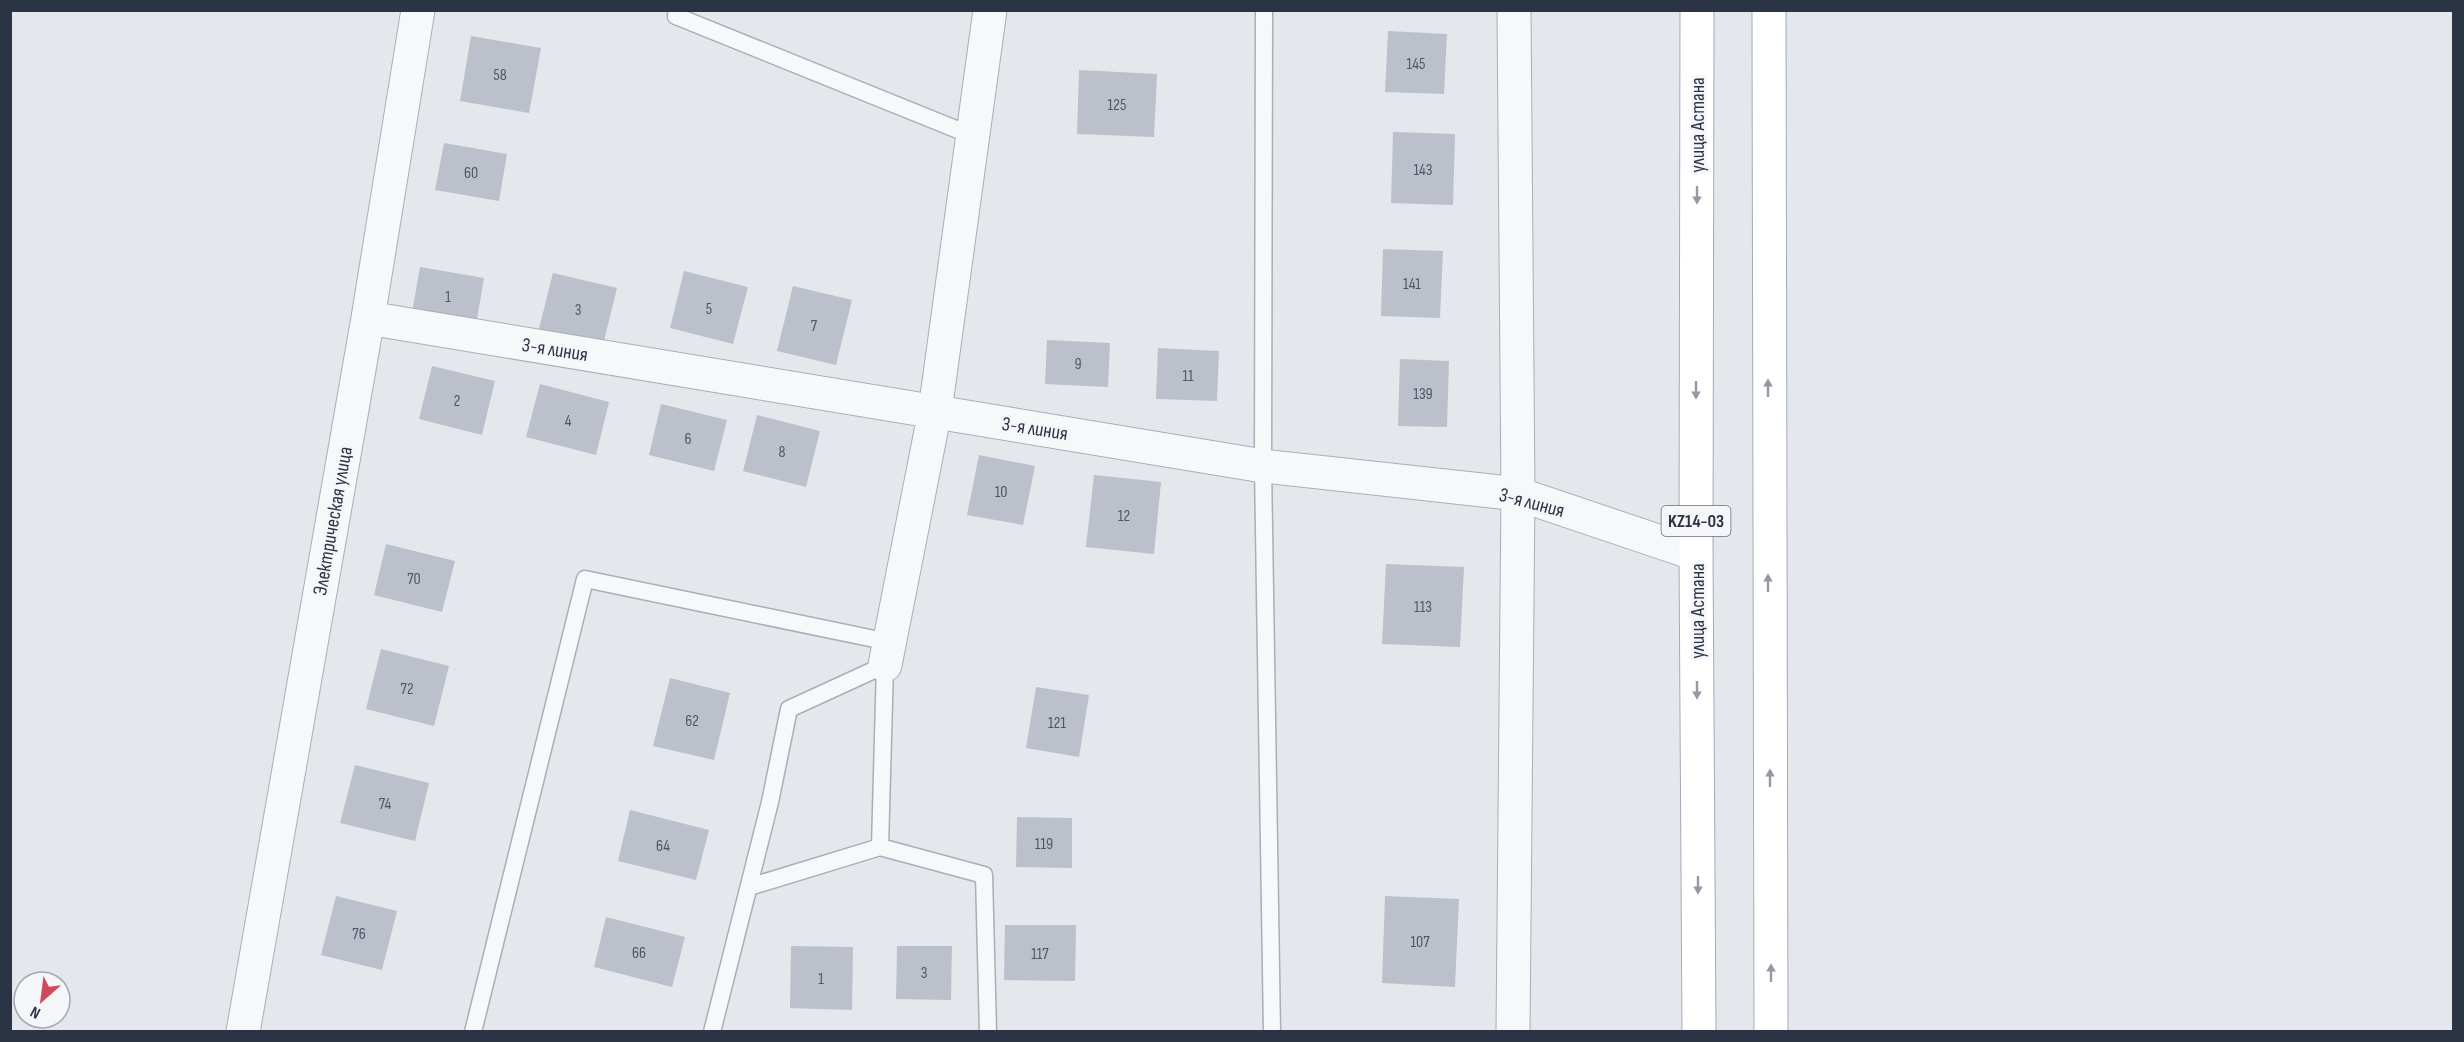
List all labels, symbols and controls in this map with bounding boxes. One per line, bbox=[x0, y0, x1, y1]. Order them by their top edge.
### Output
house number: 145 bbox=[1407, 55, 1425, 74]
house number: 58 bbox=[493, 66, 507, 85]
street label: улица Астана bbox=[1686, 77, 1710, 173]
house number: 125 bbox=[1108, 96, 1126, 115]
house number: 143 bbox=[1413, 161, 1433, 180]
house number: 60 bbox=[464, 164, 478, 183]
one-way arrow bbox=[1692, 185, 1702, 204]
house number: 141 bbox=[1403, 275, 1421, 294]
house number: 1 bbox=[445, 288, 451, 307]
house number: 5 bbox=[706, 300, 712, 319]
house number: 3 bbox=[575, 301, 581, 320]
house number: 7 bbox=[811, 317, 818, 336]
street label: 3-я линия bbox=[520, 333, 590, 367]
house number: 9 bbox=[1074, 355, 1082, 374]
house number: 11 bbox=[1182, 367, 1194, 386]
one-way arrow bbox=[1763, 379, 1773, 398]
one-way arrow bbox=[1692, 380, 1701, 399]
house number: 139 bbox=[1413, 385, 1433, 404]
house number: 2 bbox=[454, 392, 460, 411]
house number: 4 bbox=[565, 412, 572, 431]
street label: 3-я линия bbox=[1000, 412, 1070, 446]
house number: 6 bbox=[684, 430, 692, 449]
house number: 8 bbox=[778, 443, 786, 462]
street label: Электрическая улица bbox=[308, 445, 358, 597]
house number: 10 bbox=[995, 483, 1007, 502]
street label: 3-я линия bbox=[1496, 483, 1567, 523]
road number: KZ14-03 bbox=[1662, 506, 1730, 536]
house number: 12 bbox=[1118, 507, 1130, 526]
street label: улица Астана bbox=[1686, 563, 1710, 659]
house number: 70 bbox=[407, 570, 421, 589]
one-way arrow bbox=[1763, 574, 1773, 593]
house number: 113 bbox=[1414, 598, 1432, 617]
house number: 72 bbox=[401, 680, 413, 699]
one-way arrow bbox=[1692, 680, 1702, 699]
house number: 62 bbox=[685, 712, 699, 731]
house number: 121 bbox=[1048, 714, 1066, 733]
one-way arrow bbox=[1765, 769, 1775, 788]
house number: 74 bbox=[379, 795, 391, 814]
house number: 119 bbox=[1035, 835, 1053, 854]
house number: 64 bbox=[656, 837, 670, 856]
one-way arrow bbox=[1693, 875, 1703, 894]
house number: 76 bbox=[352, 925, 366, 944]
house number: 107 bbox=[1410, 933, 1430, 952]
house number: 66 bbox=[632, 944, 646, 963]
house number: 117 bbox=[1031, 945, 1049, 964]
house number: 3 bbox=[921, 964, 927, 983]
one-way arrow bbox=[1766, 964, 1776, 983]
north arrow bbox=[12, 970, 72, 1030]
house number: 1 bbox=[818, 970, 824, 989]
text: N bbox=[27, 1002, 44, 1022]

